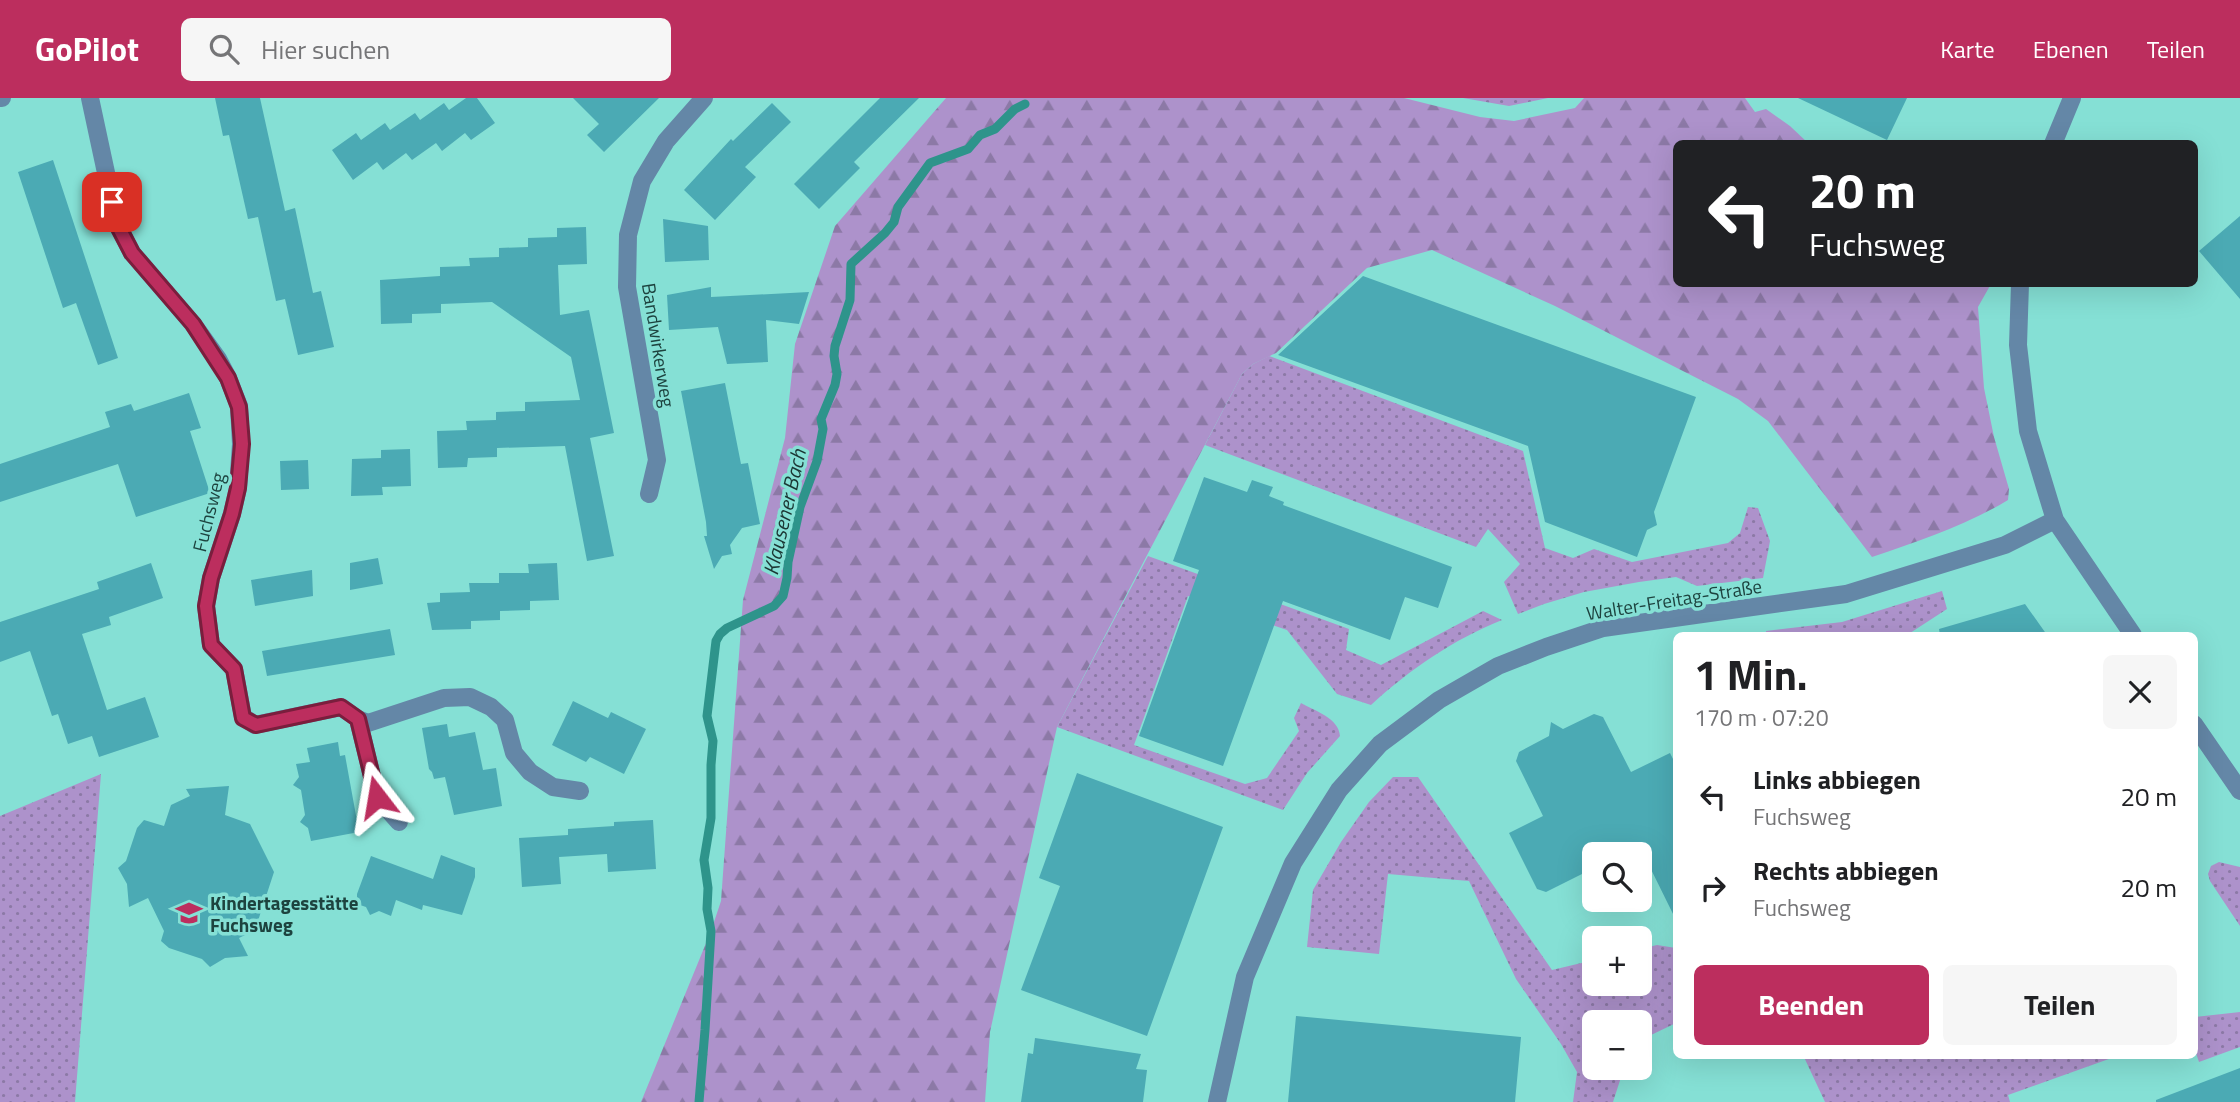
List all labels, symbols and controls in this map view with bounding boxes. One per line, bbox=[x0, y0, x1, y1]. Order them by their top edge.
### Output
search box bbox=[181, 18, 671, 81]
text: GoPilot bbox=[35, 24, 139, 74]
icon: search bbox=[205, 30, 243, 68]
text: Hier suchen bbox=[261, 30, 390, 69]
text: Karte bbox=[1940, 31, 1995, 67]
text: Ebenen bbox=[2033, 31, 2109, 67]
text: Teilen bbox=[2147, 31, 2205, 67]
text: 20 m bbox=[1809, 152, 1916, 227]
icon: left bbox=[1694, 168, 1785, 259]
pin bbox=[82, 172, 142, 232]
icon: arrive bbox=[93, 183, 131, 221]
text: Fuchsweg bbox=[1809, 220, 1945, 268]
street label: Bandwirkerweg bbox=[635, 281, 683, 409]
water label: Klausener Bach bbox=[754, 445, 814, 578]
street label: Fuchsweg bbox=[184, 469, 232, 555]
street label: Walter-Freitag-Straße bbox=[1584, 571, 1764, 627]
text: 1 Min. bbox=[1694, 642, 1808, 706]
button: close bbox=[2103, 655, 2177, 729]
text: 170 m · 07:20 bbox=[1694, 700, 1829, 735]
position arrow bbox=[340, 760, 414, 834]
text: Links abbiegen bbox=[1753, 760, 1921, 799]
text: 20 m bbox=[2120, 777, 2177, 816]
icon: left bbox=[1694, 778, 1732, 816]
text: Fuchsweg bbox=[1753, 799, 1851, 834]
map controls bbox=[1582, 842, 1652, 1080]
button: search bbox=[1582, 842, 1652, 912]
text: Rechts abbiegen bbox=[1753, 851, 1939, 890]
text: 20 m bbox=[2120, 868, 2177, 907]
icon: right bbox=[1694, 869, 1732, 907]
place label: Kindertagesstätte Fuchsweg bbox=[210, 888, 359, 939]
text: Fuchsweg bbox=[1753, 890, 1851, 925]
school or university icon: Kindertagesstätte Fuchsweg bbox=[174, 898, 204, 928]
button: + bbox=[1582, 926, 1652, 996]
button: Beenden bbox=[1694, 965, 1929, 1045]
button: Teilen bbox=[1943, 965, 2177, 1045]
button: − bbox=[1582, 1010, 1652, 1080]

